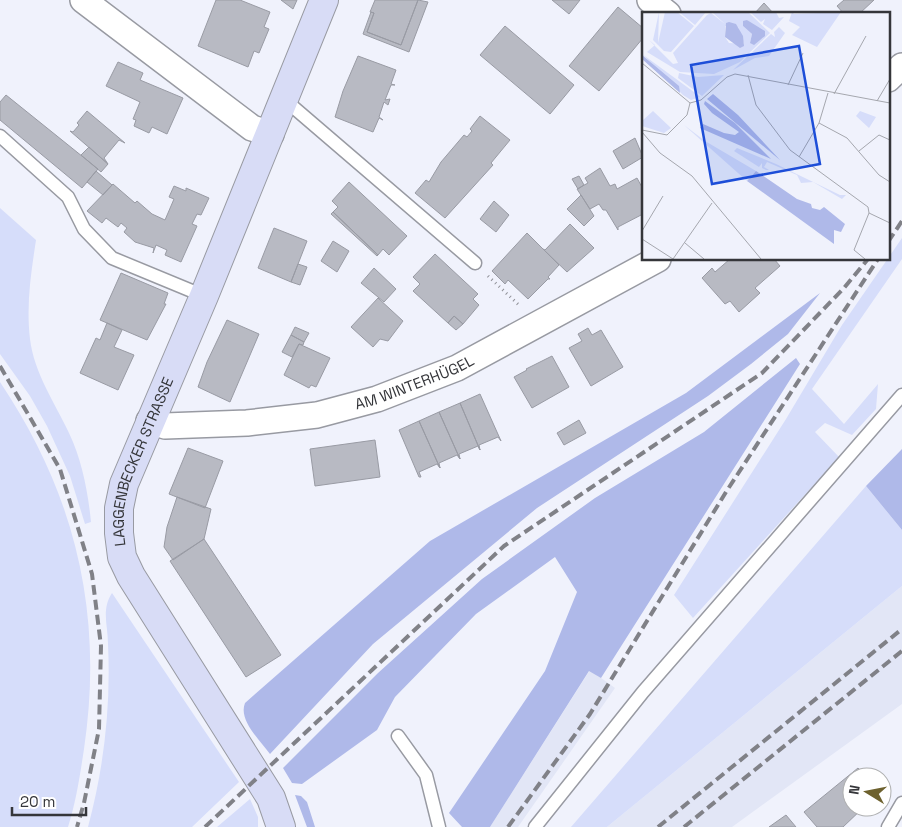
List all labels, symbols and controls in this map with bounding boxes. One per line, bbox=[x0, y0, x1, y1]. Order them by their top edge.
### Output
inset map bbox=[642, 12, 890, 260]
street label: AM WINTERHÜGEL bbox=[353, 351, 477, 413]
street label: LAGGENBECKER STRASSE bbox=[108, 374, 177, 547]
north arrow bbox=[842, 767, 892, 817]
scale bar bbox=[12, 784, 86, 816]
text: N bbox=[845, 784, 864, 796]
text: 20 m bbox=[20, 792, 55, 811]

